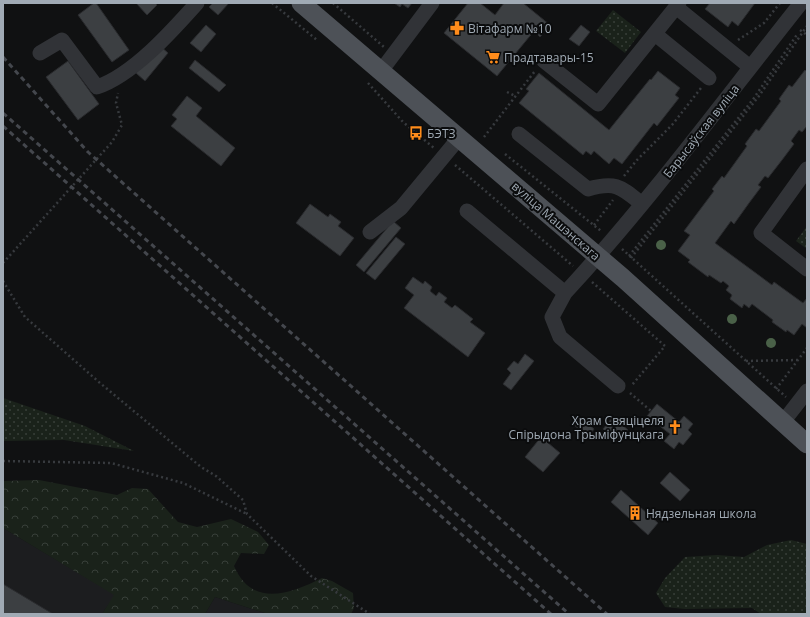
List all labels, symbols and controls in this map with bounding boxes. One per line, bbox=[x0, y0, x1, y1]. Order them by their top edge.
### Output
pharmacy icon: Вітафарм №10 bbox=[449, 20, 465, 36]
place label: Вітафарм №10 bbox=[468, 20, 552, 37]
supermarket icon: Прадтавары-15 bbox=[485, 49, 501, 65]
place label: Прадтавары-15 bbox=[504, 49, 594, 66]
street label: Барысаўская вуліца bbox=[659, 81, 743, 181]
bus stop icon: БЭТЗ bbox=[408, 125, 424, 141]
place label: БЭТЗ bbox=[427, 125, 456, 142]
street label: вуліца Машэнскага bbox=[508, 178, 604, 264]
place label: Храм Свяціцеля Спірыдона Трыміфунцкага bbox=[509, 412, 664, 443]
church icon: Храм Свяціцеля Спірыдона Трыміфунцкага bbox=[667, 419, 683, 435]
building icon: Нядзельная школа bbox=[627, 505, 643, 521]
place label: Нядзельная школа bbox=[646, 505, 757, 522]

